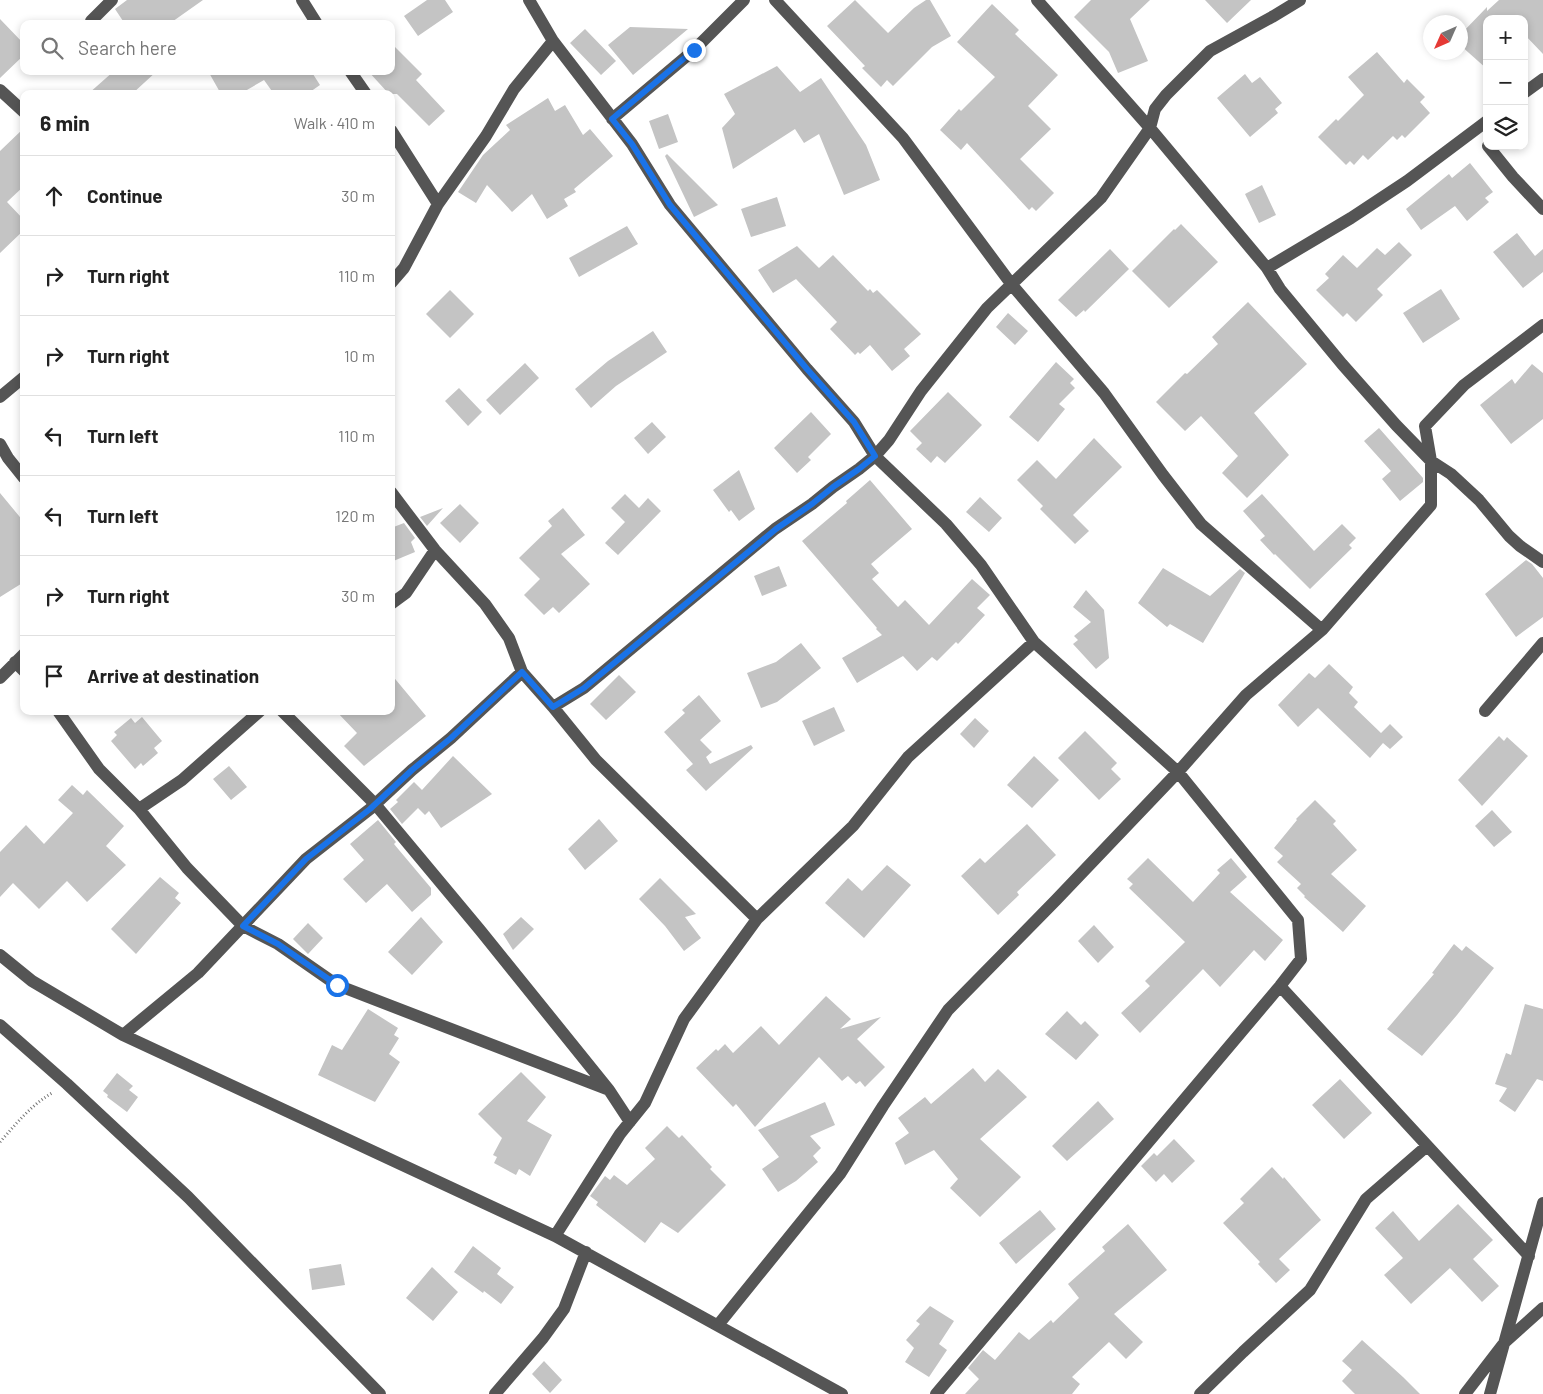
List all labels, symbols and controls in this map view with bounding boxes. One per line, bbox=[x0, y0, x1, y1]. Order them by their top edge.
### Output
north arrow bbox=[1423, 15, 1468, 60]
map controls bbox=[1483, 15, 1528, 150]
button: + bbox=[1483, 15, 1528, 60]
search box bbox=[20, 20, 395, 75]
icon: search bbox=[38, 34, 66, 62]
text: Search here bbox=[78, 36, 177, 59]
route end bbox=[683, 39, 706, 62]
button: − bbox=[1483, 60, 1528, 105]
button: layers bbox=[1483, 105, 1528, 150]
text: 6 min bbox=[40, 110, 90, 135]
text: Walk · 410 m bbox=[294, 113, 375, 132]
icon: ahead bbox=[40, 182, 68, 210]
text: Continue bbox=[87, 184, 163, 207]
text: 30 m bbox=[341, 186, 375, 205]
icon: right bbox=[40, 262, 68, 290]
text: Turn right bbox=[87, 264, 169, 287]
text: 110 m bbox=[338, 266, 375, 285]
icon: right bbox=[40, 342, 68, 370]
text: Turn right bbox=[87, 344, 169, 367]
text: 10 m bbox=[344, 346, 375, 365]
icon: left bbox=[40, 422, 68, 450]
text: Turn left bbox=[87, 424, 158, 447]
text: 110 m bbox=[338, 426, 375, 445]
icon: left bbox=[40, 502, 68, 530]
text: Turn left bbox=[87, 504, 158, 527]
text: 120 m bbox=[335, 506, 375, 525]
icon: right bbox=[40, 582, 68, 610]
text: Turn right bbox=[87, 584, 169, 607]
text: 30 m bbox=[341, 586, 375, 605]
icon: arrive bbox=[40, 662, 68, 690]
text: Arrive at destination bbox=[87, 664, 259, 687]
route start bbox=[326, 974, 349, 997]

